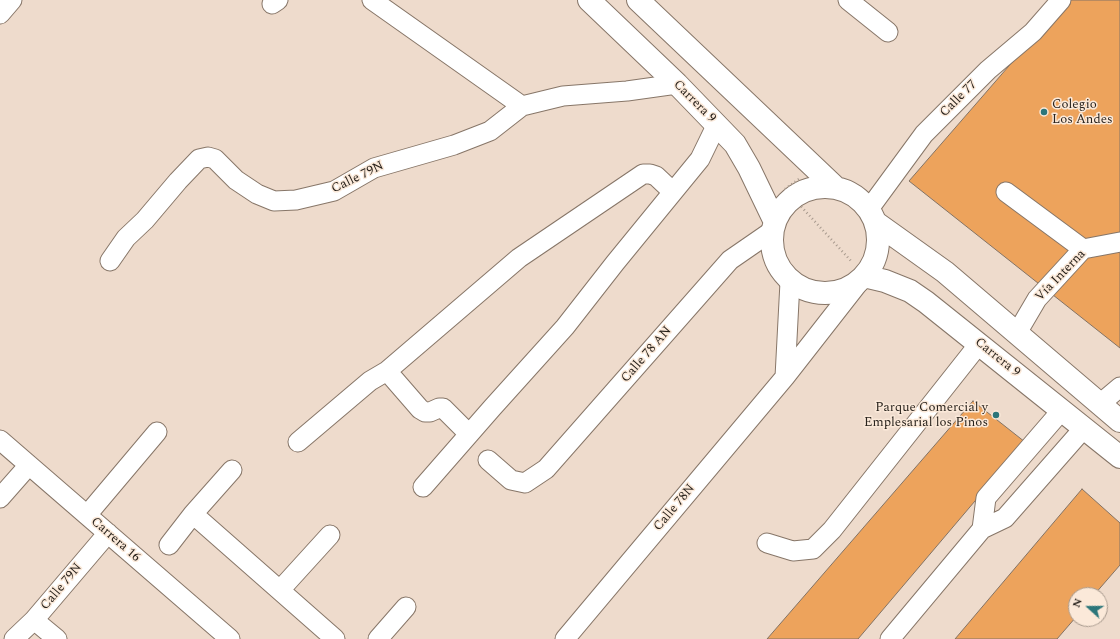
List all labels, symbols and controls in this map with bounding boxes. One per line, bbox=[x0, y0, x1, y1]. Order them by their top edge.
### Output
street label: Carrera 9 bbox=[669, 77, 719, 127]
street label: Calle 77 bbox=[937, 77, 981, 121]
place label: Colegio Los Andes bbox=[1052, 97, 1113, 128]
marker: Colegio Los Andes bbox=[1039, 107, 1049, 117]
street label: Calle 79N bbox=[329, 159, 387, 197]
street label: Vía Interna bbox=[1033, 247, 1089, 305]
street label: Calle 78 AN bbox=[618, 324, 676, 386]
street label: Carrera 9 bbox=[971, 335, 1023, 381]
place label: Parque Comercial y Emplesarial los Pinos bbox=[864, 400, 988, 431]
marker: Parque Comercial y Emplesarial los Pinos bbox=[991, 410, 1001, 420]
street label: Calle 78N bbox=[651, 481, 699, 535]
street label: Carrera 16 bbox=[87, 514, 143, 566]
street label: Calle 79N bbox=[38, 560, 86, 614]
north arrow bbox=[1068, 587, 1108, 627]
text: N bbox=[1068, 596, 1087, 610]

